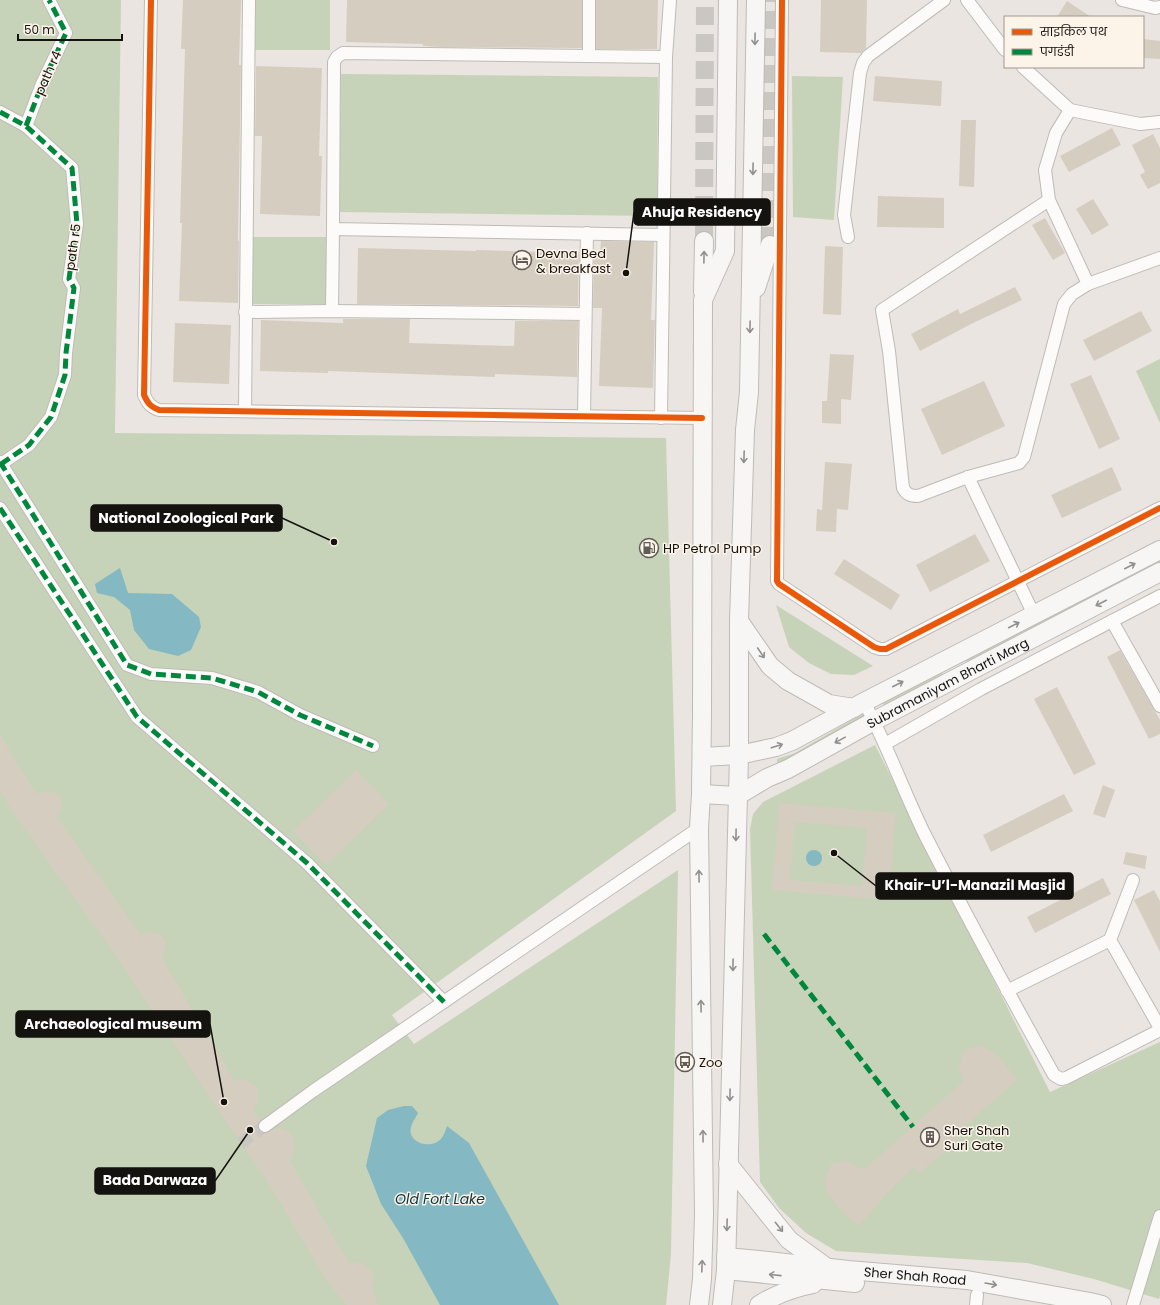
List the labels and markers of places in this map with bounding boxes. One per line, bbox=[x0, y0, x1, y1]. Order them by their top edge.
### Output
callout: Ahuja Residency bbox=[634, 199, 770, 225]
place label: Devna Bed & breakfast bbox=[536, 244, 611, 278]
hotel icon: Devna Bed & breakfast bbox=[511, 249, 533, 271]
callout: National Zoological Park bbox=[91, 505, 282, 531]
fuel station icon: HP Petrol Pump bbox=[638, 537, 660, 559]
place label: HP Petrol Pump bbox=[663, 539, 761, 558]
callout: Khair-U’l-Manazil Masjid bbox=[876, 873, 1073, 899]
callout: Archaeological museum bbox=[16, 1011, 210, 1037]
bus stop icon: Zoo bbox=[674, 1051, 696, 1073]
place label: Zoo bbox=[699, 1053, 723, 1072]
place label: Sher Shah Suri Gate bbox=[944, 1121, 1009, 1155]
building icon: Sher Shah Suri Gate bbox=[919, 1126, 941, 1148]
callout: Bada Darwaza bbox=[95, 1168, 215, 1194]

